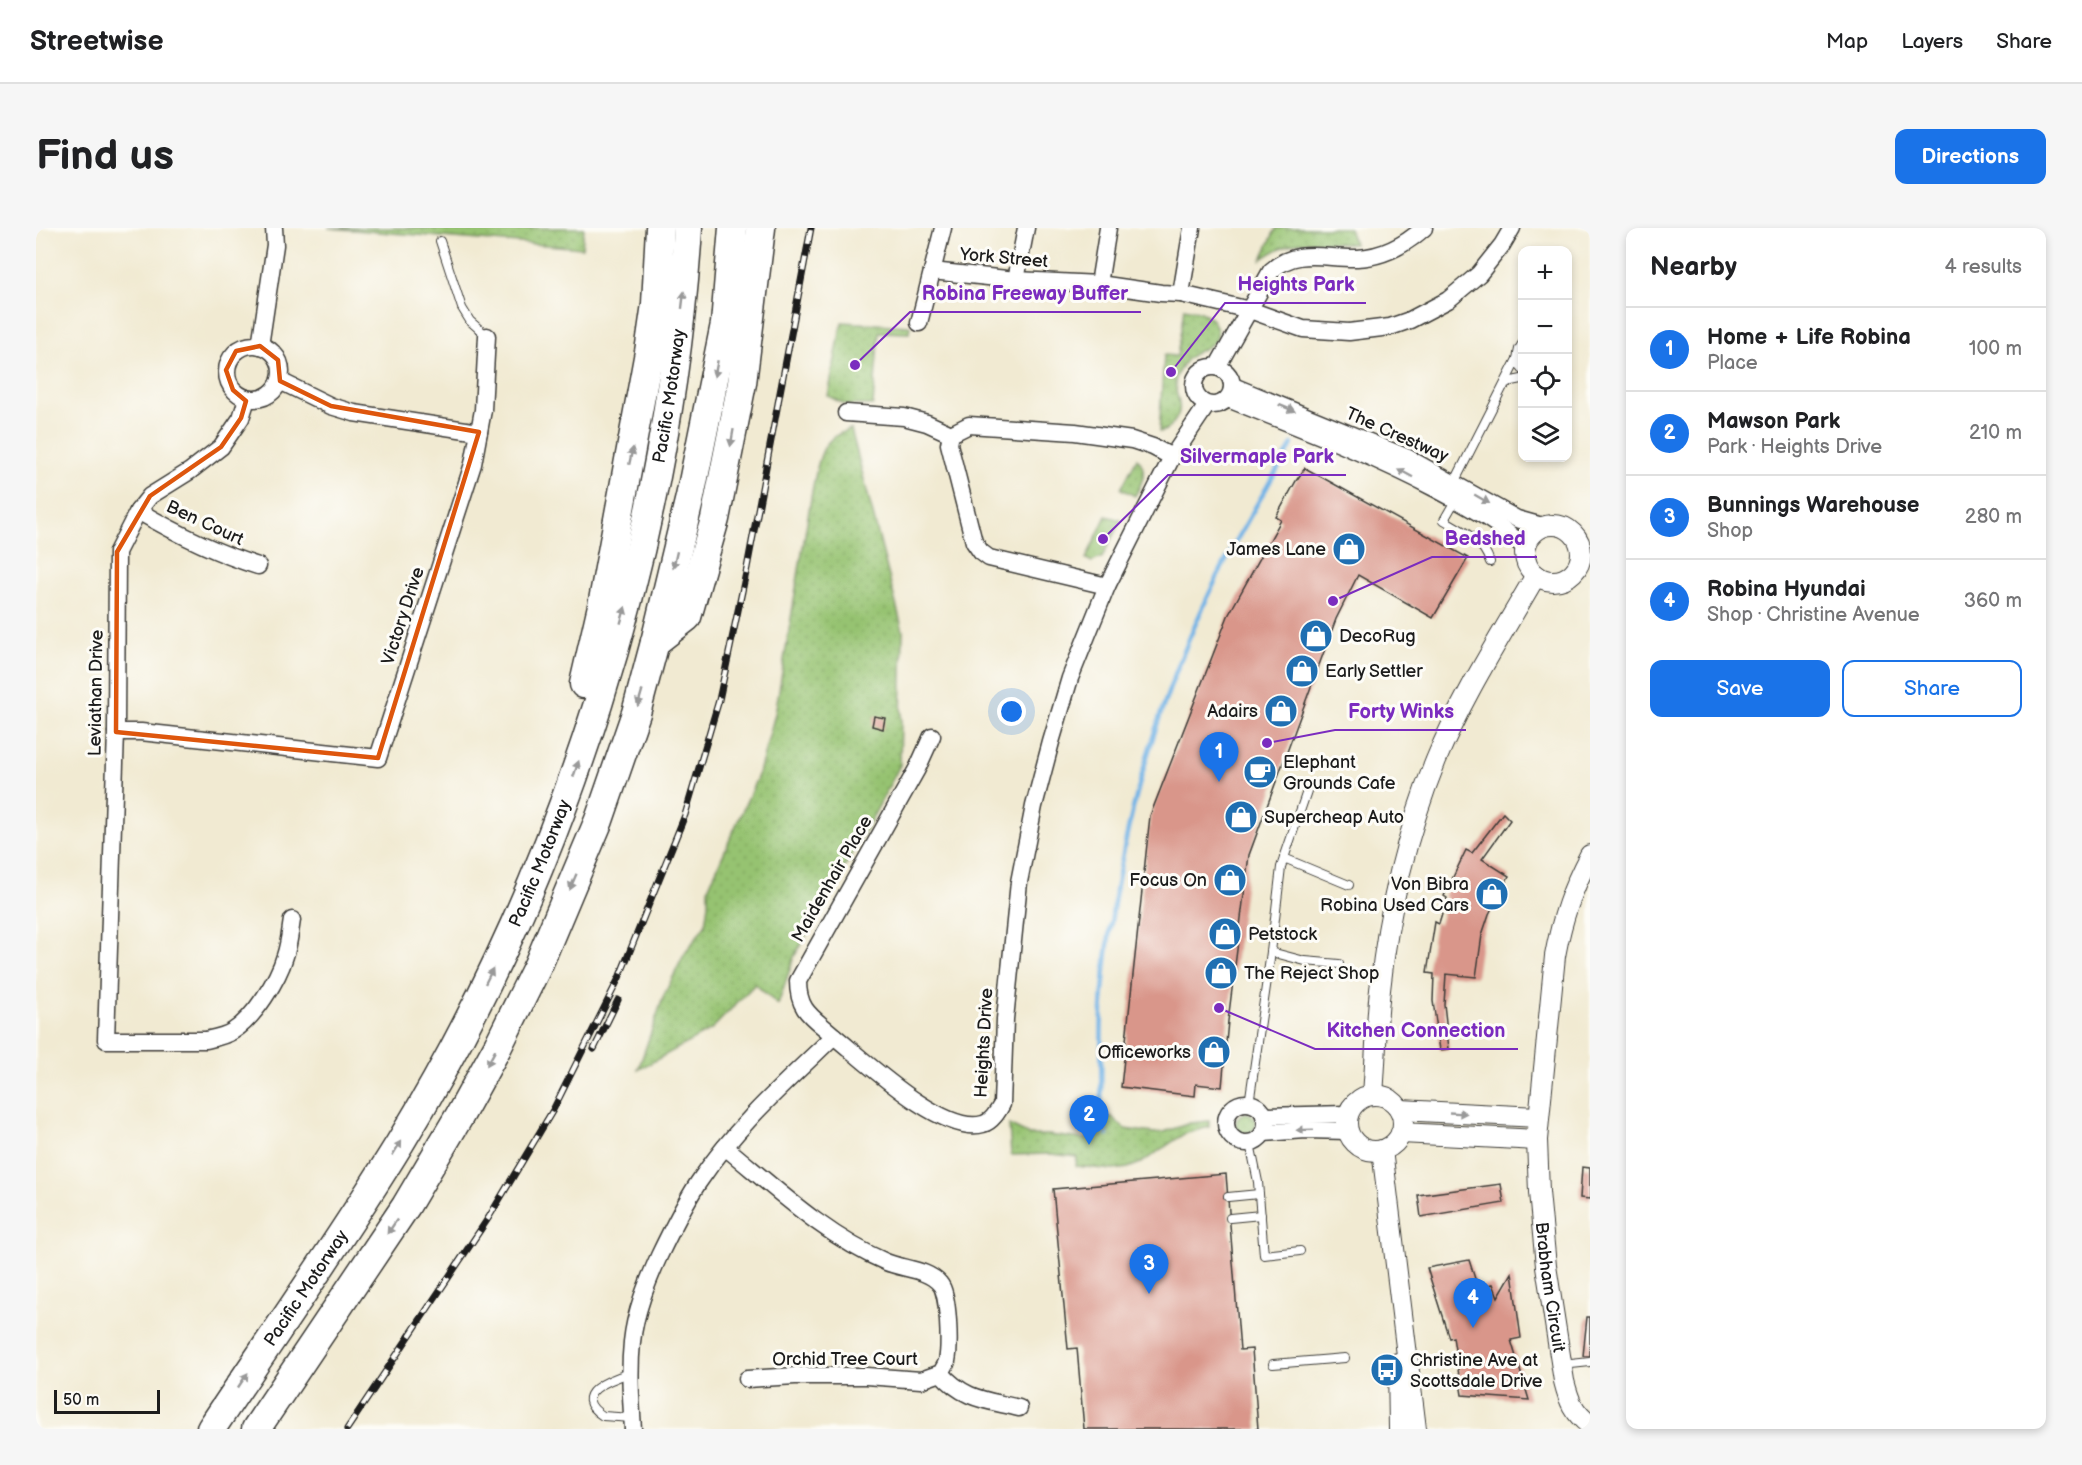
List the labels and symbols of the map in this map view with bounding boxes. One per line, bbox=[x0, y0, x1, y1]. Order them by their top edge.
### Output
street label: York Street bbox=[958, 244, 1049, 272]
callout: Heights Park bbox=[1225, 265, 1366, 303]
text: Heights Park bbox=[1238, 273, 1355, 297]
callout: Robina Freeway Buffer bbox=[910, 274, 1141, 312]
text: Robina Freeway Buffer bbox=[922, 282, 1129, 306]
one-way arrow bbox=[678, 291, 688, 310]
street label: Pacific Motorway bbox=[648, 327, 689, 465]
one-way arrow bbox=[711, 360, 720, 379]
one-way arrow bbox=[1278, 403, 1296, 413]
street label: The Crestway bbox=[1342, 403, 1452, 467]
one-way arrow bbox=[728, 429, 737, 448]
callout: Silvermaple Park bbox=[1168, 437, 1346, 475]
text: Silvermaple Park bbox=[1180, 445, 1335, 469]
one-way arrow bbox=[627, 446, 636, 465]
one-way arrow bbox=[1396, 468, 1414, 478]
one-way arrow bbox=[1474, 494, 1491, 504]
street label: Ben Court bbox=[163, 496, 248, 550]
callout: Bedshed bbox=[1432, 519, 1537, 557]
text: Bedshed bbox=[1444, 527, 1526, 551]
shop icon: James Lane bbox=[1331, 531, 1367, 567]
place label: James Lane bbox=[1227, 539, 1326, 560]
one-way arrow bbox=[670, 551, 680, 569]
street label: Victory Drive bbox=[377, 564, 429, 668]
one-way arrow bbox=[619, 606, 628, 624]
shop icon: DecoRug bbox=[1298, 618, 1334, 654]
place label: DecoRug bbox=[1339, 626, 1416, 647]
street label: Leviathan Drive bbox=[84, 629, 108, 756]
shop icon: Early Settler bbox=[1284, 653, 1320, 689]
place label: Early Settler bbox=[1325, 661, 1423, 682]
one-way arrow bbox=[635, 690, 644, 708]
callout: Forty Winks bbox=[1335, 692, 1466, 730]
shop icon: Adairs bbox=[1263, 693, 1299, 729]
your location bbox=[997, 697, 1026, 726]
text: Forty Winks bbox=[1348, 700, 1454, 724]
place label: Adairs bbox=[1207, 701, 1258, 722]
pin: 1 bbox=[1200, 732, 1238, 782]
place label: Elephant Grounds Cafe bbox=[1283, 752, 1396, 794]
cafe icon: Elephant Grounds Cafe bbox=[1242, 754, 1278, 790]
one-way arrow bbox=[571, 760, 581, 778]
street label: Pacific Motorway bbox=[504, 796, 575, 930]
shop icon: Supercheap Auto bbox=[1223, 799, 1259, 835]
place label: Supercheap Auto bbox=[1264, 807, 1404, 828]
street label: Maidenhair Place bbox=[787, 812, 877, 946]
shop icon: Focus On bbox=[1212, 862, 1248, 898]
place label: Focus On bbox=[1129, 870, 1207, 891]
one-way arrow bbox=[568, 873, 578, 891]
place label: Von Bibra Robina Used Cars bbox=[1320, 874, 1469, 916]
shop icon: Von Bibra Robina Used Cars bbox=[1474, 876, 1510, 912]
shop icon: Petstock bbox=[1207, 916, 1243, 952]
place label: Petstock bbox=[1248, 924, 1317, 945]
shop icon: The Reject Shop bbox=[1203, 955, 1239, 991]
place label: The Reject Shop bbox=[1244, 963, 1379, 984]
one-way arrow bbox=[484, 967, 493, 984]
street label: Heights Drive bbox=[971, 987, 997, 1098]
callout: Kitchen Connection bbox=[1315, 1011, 1518, 1049]
text: Kitchen Connection bbox=[1327, 1019, 1505, 1043]
shop icon: Officeworks bbox=[1196, 1034, 1232, 1070]
place label: Officeworks bbox=[1098, 1042, 1191, 1063]
one-way arrow bbox=[486, 1050, 496, 1067]
pin: 2 bbox=[1070, 1096, 1108, 1145]
one-way arrow bbox=[1449, 1109, 1468, 1118]
one-way arrow bbox=[1296, 1126, 1315, 1135]
one-way arrow bbox=[391, 1139, 402, 1156]
one-way arrow bbox=[387, 1218, 398, 1235]
street label: Brabham Circuit bbox=[1531, 1221, 1570, 1354]
street label: Pacific Motorway bbox=[259, 1225, 353, 1350]
pin: 3 bbox=[1130, 1244, 1168, 1294]
pin: 4 bbox=[1454, 1278, 1492, 1328]
street label: Orchid Tree Court bbox=[772, 1349, 918, 1370]
place label: Christine Ave at Scottsdale Drive bbox=[1410, 1350, 1543, 1392]
bus stop icon: Christine Ave at Scottsdale Drive bbox=[1369, 1352, 1405, 1388]
one-way arrow bbox=[237, 1373, 249, 1389]
scale bar bbox=[54, 1387, 160, 1414]

